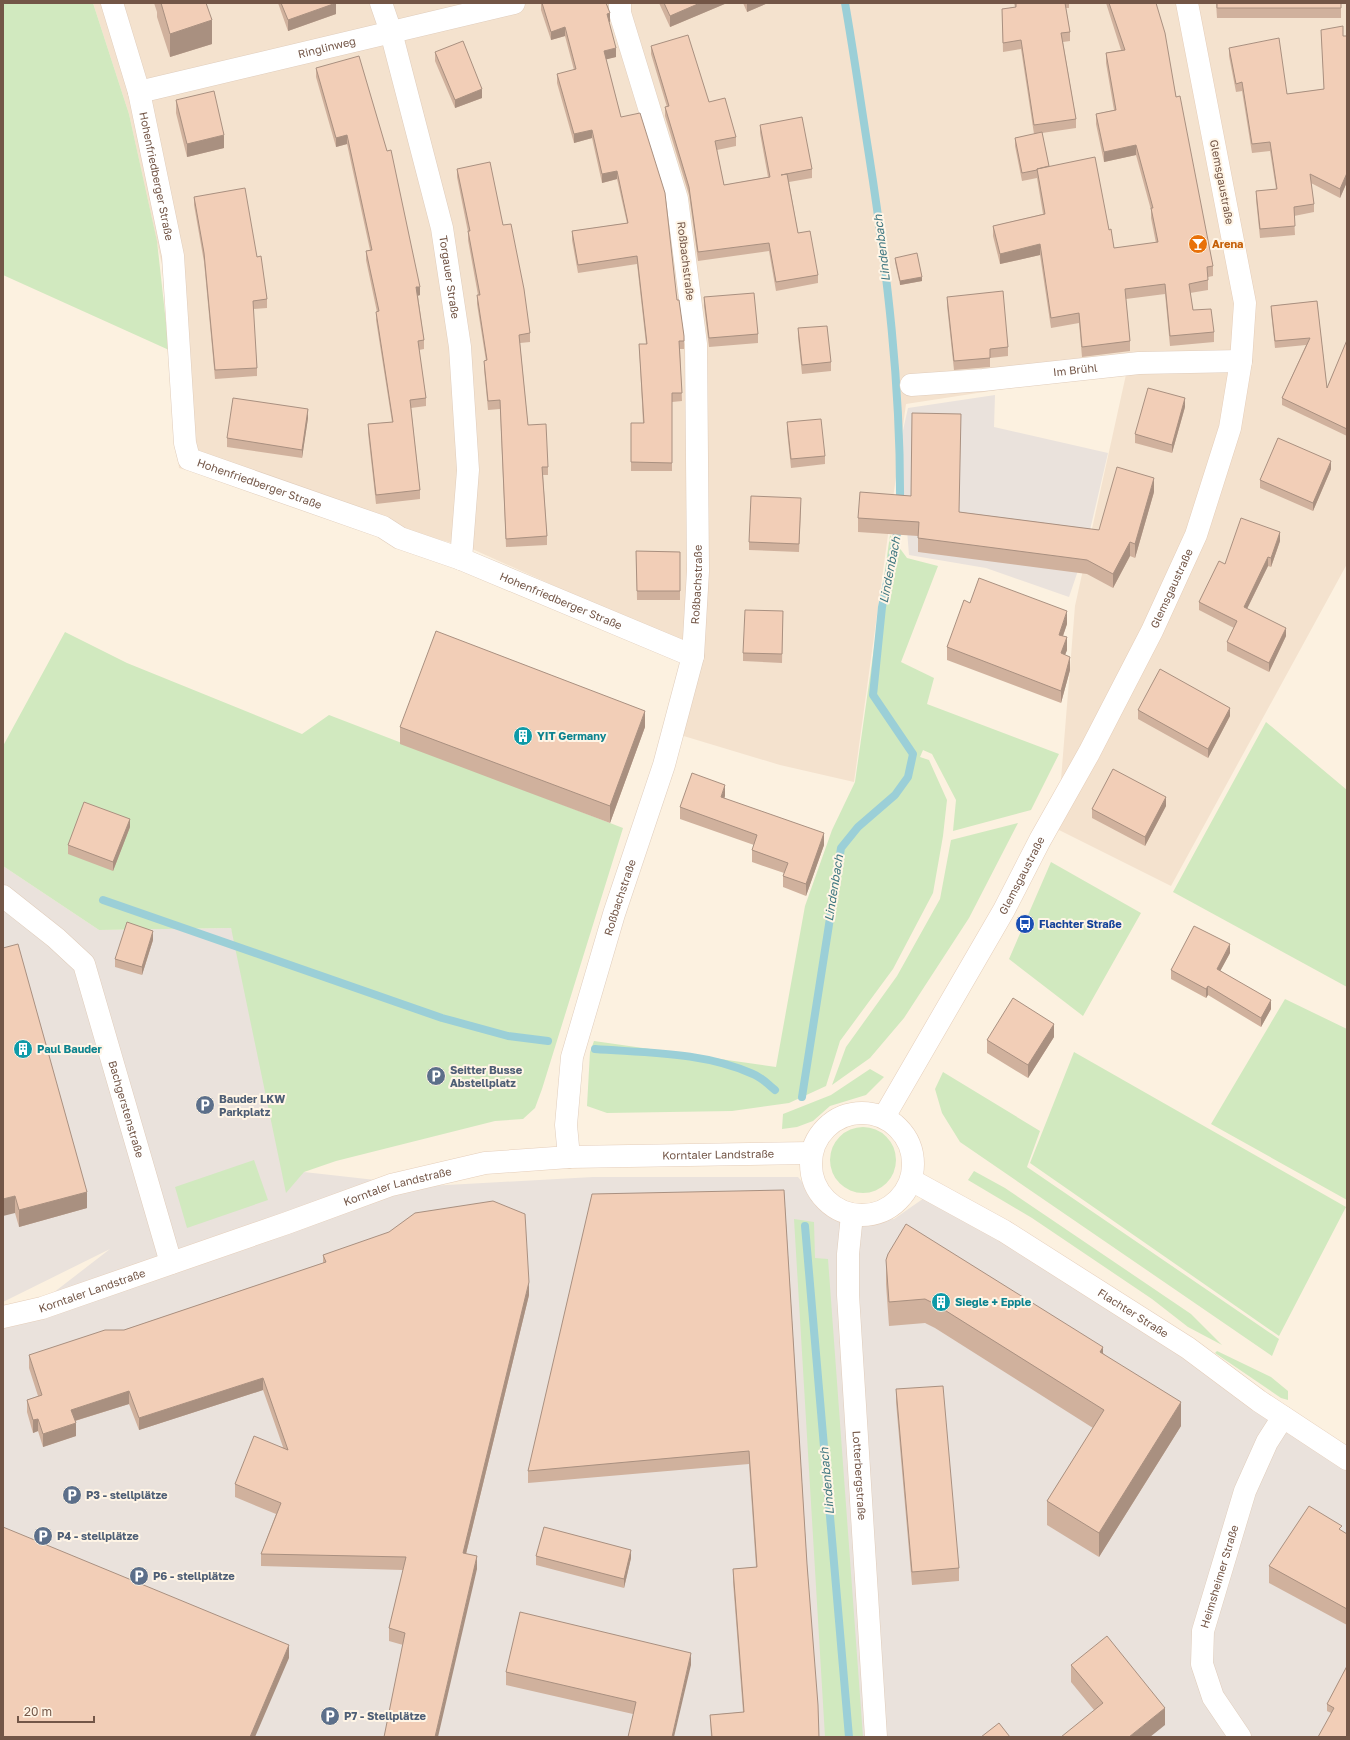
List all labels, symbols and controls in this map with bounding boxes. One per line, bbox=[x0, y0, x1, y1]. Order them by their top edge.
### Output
street label: Ringlinweg bbox=[296, 34, 357, 60]
street label: Hohenfriedberger Straße bbox=[137, 111, 177, 242]
street label: Glemsgaustraße bbox=[1208, 138, 1237, 225]
water label: Lindenbach bbox=[870, 213, 893, 282]
street label: Roßbachstraße bbox=[675, 221, 698, 301]
bar icon: Arena bbox=[1187, 233, 1209, 255]
street label: Torgauer Straße bbox=[437, 235, 463, 320]
place label: Arena bbox=[1212, 237, 1243, 250]
street label: Im Brühl bbox=[1052, 361, 1099, 378]
street label: Hohenfriedberger Straße bbox=[195, 455, 324, 511]
water label: Lindenbach bbox=[876, 535, 903, 604]
street label: Roßbachstraße bbox=[688, 545, 704, 625]
street label: Glemsgaustraße bbox=[1147, 546, 1195, 630]
street label: Hohenfriedberger Straße bbox=[498, 569, 624, 632]
building icon: YIT Germany bbox=[512, 725, 534, 747]
place label: YIT Germany bbox=[537, 729, 607, 742]
street label: Glemsgaustraße bbox=[996, 834, 1047, 917]
water label: Lindenbach bbox=[821, 853, 846, 922]
street label: Roßbachstraße bbox=[601, 857, 638, 937]
bus stop icon: Flachter Straße bbox=[1014, 913, 1036, 935]
place label: Flachter Straße bbox=[1039, 917, 1122, 930]
building icon: Paul Bauder bbox=[12, 1038, 34, 1060]
place label: Paul Bauder bbox=[37, 1042, 102, 1055]
street label: Bachgerstenstraße bbox=[106, 1059, 147, 1159]
place label: Seitter Busse Abstellplatz bbox=[450, 1063, 523, 1089]
parking icon: Seitter Busse Abstellplatz bbox=[425, 1065, 447, 1087]
place label: Bauder LKW Parkplatz bbox=[219, 1092, 285, 1118]
parking icon: Bauder LKW Parkplatz bbox=[194, 1094, 216, 1116]
street label: Korntaler Landstraße bbox=[662, 1147, 774, 1161]
street label: Korntaler Landstraße bbox=[342, 1164, 453, 1208]
street label: Korntaler Landstraße bbox=[37, 1266, 147, 1315]
street label: Flachter Straße bbox=[1096, 1285, 1171, 1340]
building icon: Siegle + Epple bbox=[930, 1291, 952, 1313]
place label: Siegle + Epple bbox=[955, 1295, 1032, 1308]
street label: Lotterbergstraße bbox=[851, 1430, 869, 1521]
water label: Lindenbach bbox=[816, 1446, 837, 1515]
parking icon: P3 - stellplätze bbox=[61, 1484, 83, 1506]
place label: P3 - stellplätze bbox=[86, 1488, 168, 1501]
street label: Heimsheimer Straße bbox=[1197, 1523, 1240, 1629]
parking icon: P4 - stellplätze bbox=[32, 1525, 54, 1547]
place label: P4 - stellplätze bbox=[57, 1529, 139, 1542]
parking icon: P6 - stellplätze bbox=[128, 1565, 150, 1587]
place label: P6 - stellplätze bbox=[153, 1569, 235, 1582]
scale bar bbox=[18, 1698, 94, 1724]
text: 20 m bbox=[24, 1704, 52, 1719]
parking icon: P7 - Stellplätze bbox=[319, 1705, 341, 1727]
place label: P7 - Stellplätze bbox=[344, 1709, 427, 1722]

